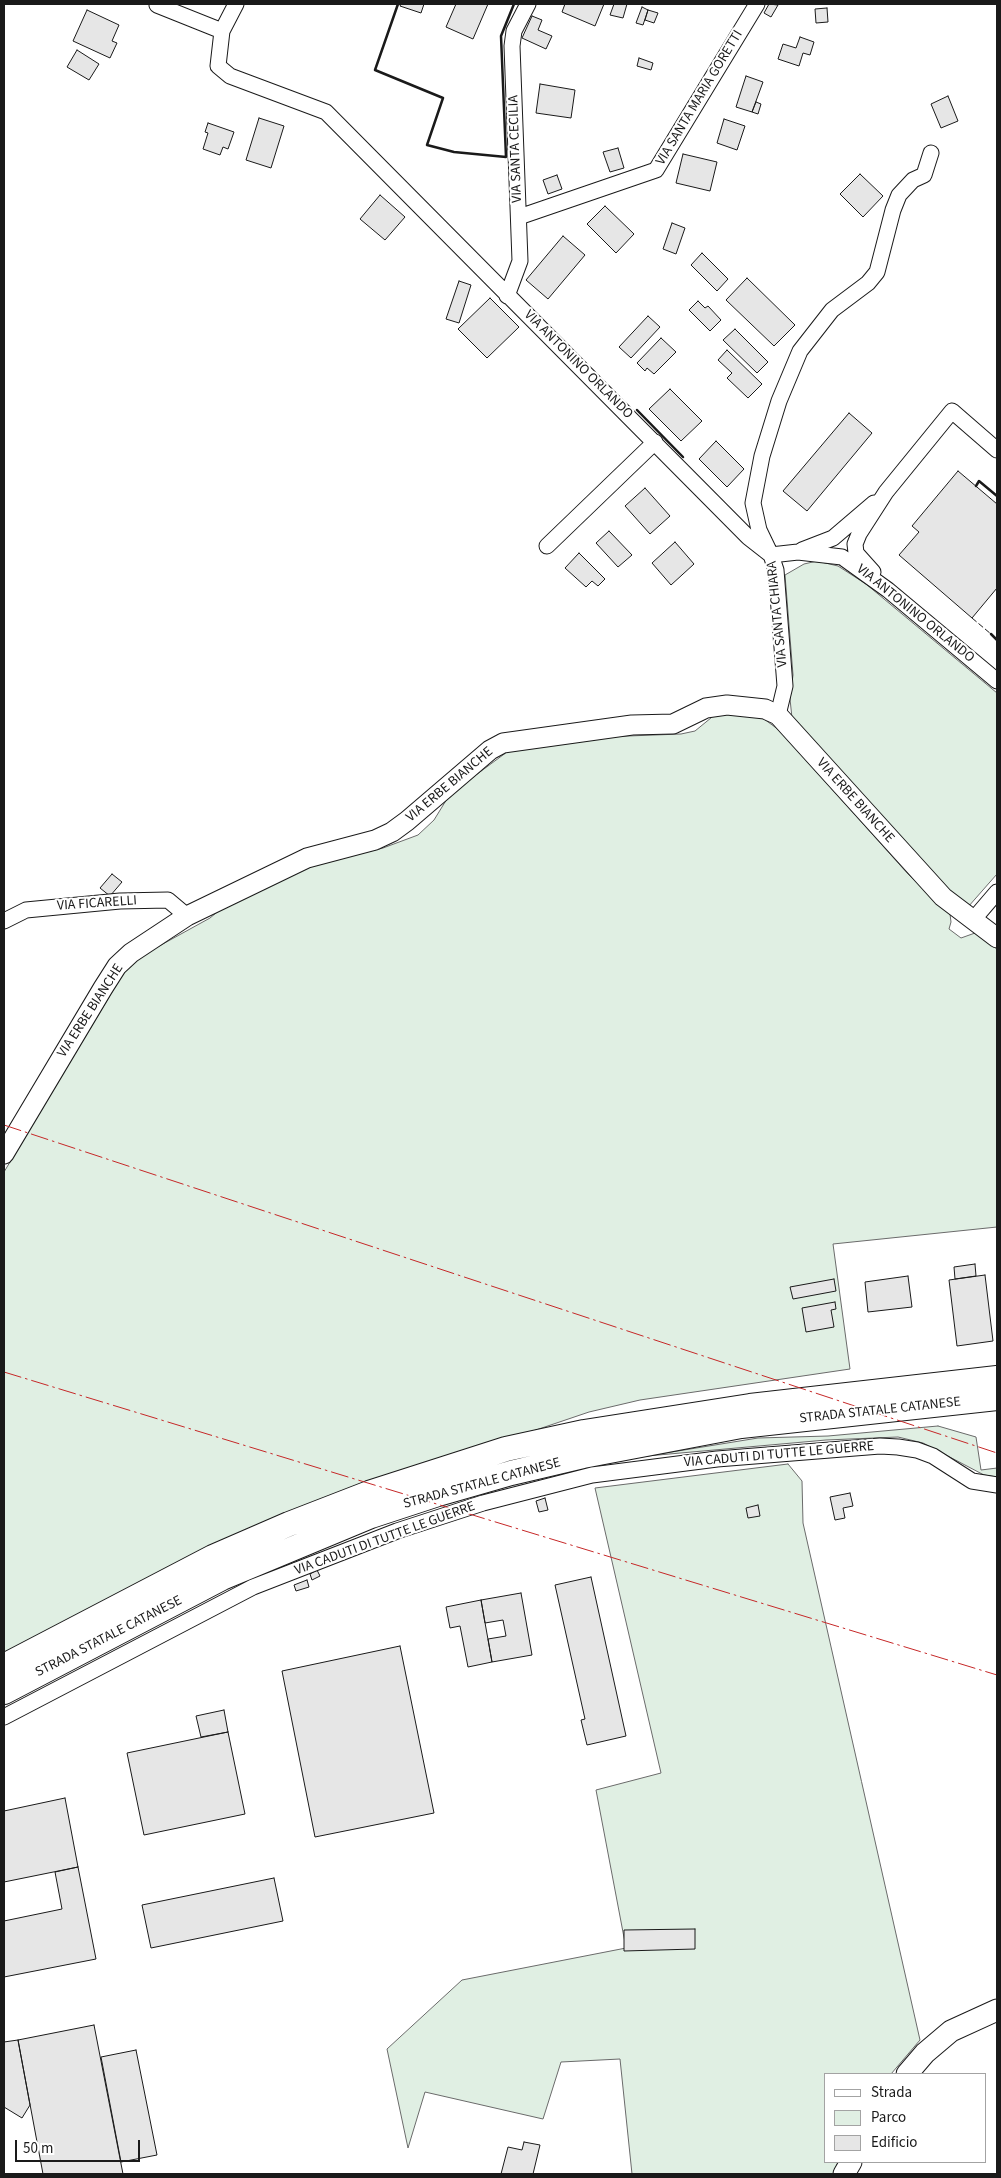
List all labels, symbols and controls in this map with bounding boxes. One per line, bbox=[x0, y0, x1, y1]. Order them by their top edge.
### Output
street label: VIA SANTA MARIA GORETTI bbox=[653, 27, 747, 169]
street label: VIA SANTA CECILIA bbox=[506, 95, 526, 203]
street label: VIA ANTONINO ORLANDO bbox=[520, 307, 636, 423]
street label: VIA SANTA CHIARA bbox=[764, 560, 792, 668]
street label: VIA ANTONINO ORLANDO bbox=[853, 561, 977, 667]
street label: VIA ERBE BIANCHE bbox=[403, 744, 497, 826]
street label: VIA ERBE BIANCHE bbox=[813, 755, 897, 847]
street label: VIA FICARELLI bbox=[56, 893, 138, 915]
street label: VIA ERBE BIANCHE bbox=[55, 961, 127, 1061]
street label: STRADA STATALE CATANESE bbox=[798, 1394, 962, 1428]
street label: VIA CADUTI DI TUTTE LE GUERRE bbox=[683, 1438, 875, 1472]
street label: STRADA STATALE CATANESE bbox=[401, 1455, 563, 1513]
street label: VIA CADUTI DI TUTTE LE GUERRE bbox=[293, 1499, 477, 1579]
street label: STRADA STATALE CATANESE bbox=[33, 1593, 185, 1681]
legend bbox=[824, 2073, 986, 2163]
text: Strada bbox=[871, 2082, 912, 2103]
text: Parco bbox=[871, 2107, 906, 2128]
scale bar bbox=[18, 2130, 142, 2162]
text: Edificio bbox=[871, 2132, 918, 2153]
text: 50 m bbox=[23, 2138, 53, 2159]

